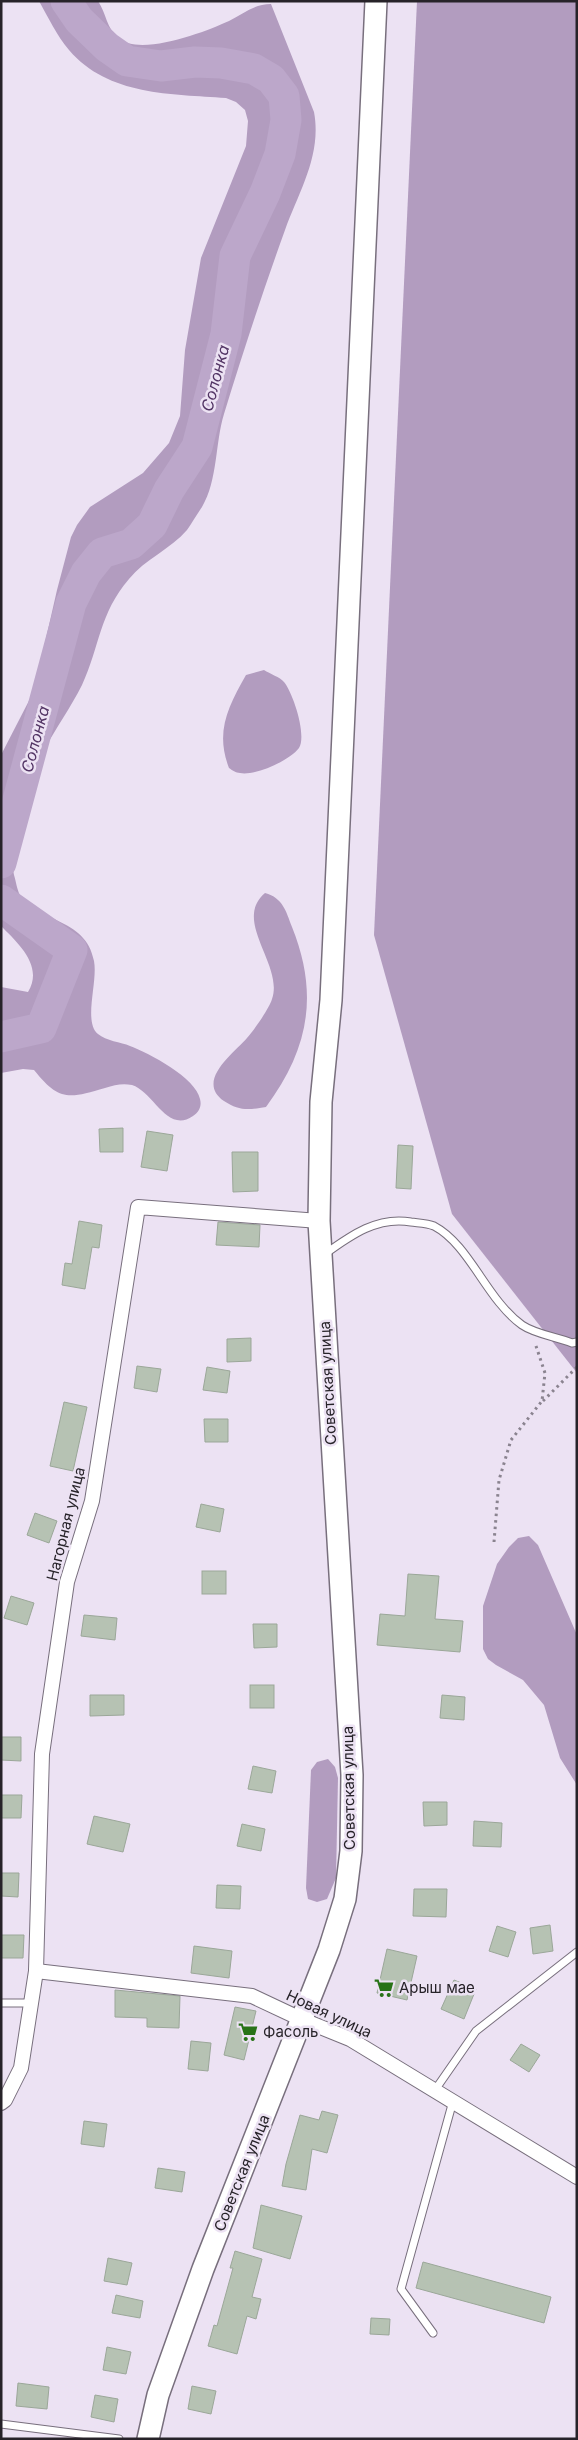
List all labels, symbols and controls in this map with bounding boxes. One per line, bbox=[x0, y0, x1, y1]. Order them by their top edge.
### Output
water label: Солонка bbox=[197, 342, 234, 413]
water label: Солонка bbox=[17, 703, 54, 774]
street label: Советская улица bbox=[315, 1321, 340, 1446]
street label: Нагорная улица bbox=[42, 1465, 89, 1583]
street label: Советская улица bbox=[338, 1726, 359, 1850]
supermarket icon: Арыш мае bbox=[373, 1977, 395, 1999]
place label: Арыш мае bbox=[399, 1978, 475, 1997]
street label: Новая улица bbox=[283, 1985, 375, 2042]
supermarket icon: Фасоль bbox=[237, 2021, 259, 2043]
place label: Фасоль bbox=[263, 2022, 318, 2041]
street label: Советская улица bbox=[209, 2112, 274, 2234]

